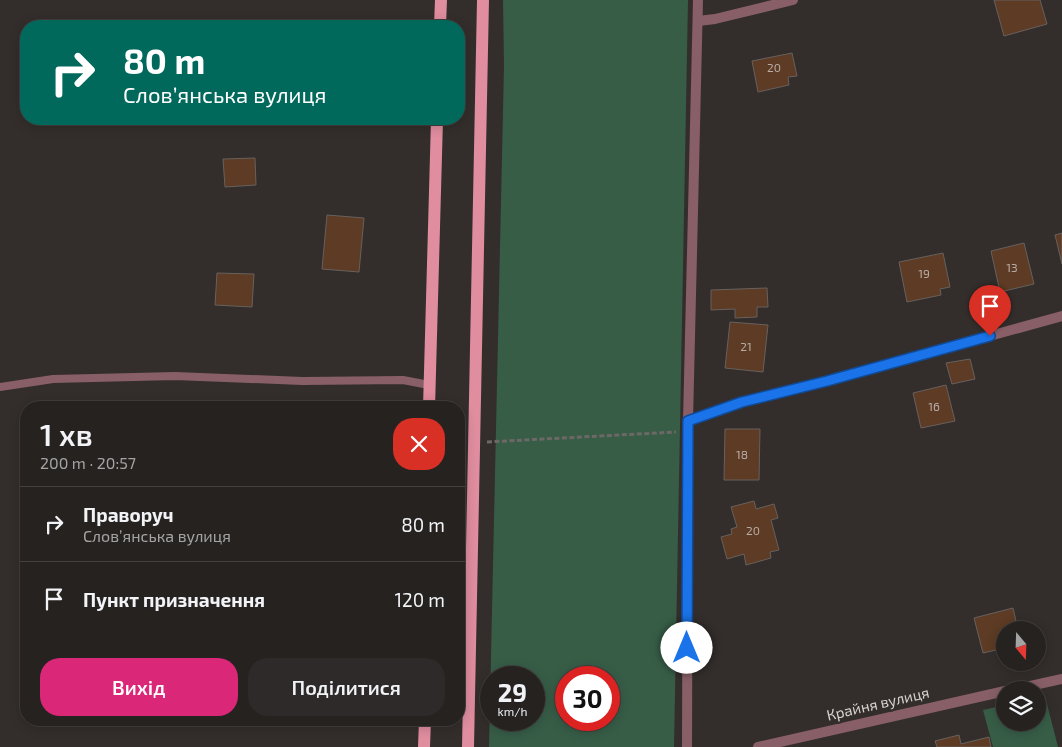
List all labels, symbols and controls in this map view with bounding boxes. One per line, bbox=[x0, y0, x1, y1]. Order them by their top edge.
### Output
text: 80 m bbox=[123, 39, 205, 81]
icon: right bbox=[40, 40, 105, 105]
house number: 20 bbox=[767, 60, 781, 74]
text: Словʼянська вулиця bbox=[123, 81, 326, 107]
house number: 13 bbox=[1006, 260, 1018, 274]
house number: 19 bbox=[918, 266, 930, 280]
pin bbox=[969, 285, 1011, 336]
icon: arrive bbox=[976, 292, 1004, 320]
house number: 21 bbox=[740, 339, 752, 353]
house number: 16 bbox=[928, 399, 940, 413]
text: 1 хв bbox=[40, 416, 93, 452]
button: close bbox=[393, 418, 445, 470]
house number: 18 bbox=[736, 447, 748, 461]
text: 200 m · 20:57 bbox=[40, 453, 136, 472]
text: Праворуч bbox=[83, 503, 174, 526]
icon: right bbox=[40, 510, 68, 538]
text: 80 m bbox=[401, 513, 445, 536]
house number: 20 bbox=[746, 523, 760, 537]
text: Словʼянська вулиця bbox=[83, 526, 231, 545]
icon: arrive bbox=[40, 585, 68, 613]
text: Пункт призначення bbox=[83, 588, 265, 611]
text: 120 m bbox=[394, 588, 445, 611]
position arrow bbox=[660, 621, 712, 673]
north arrow bbox=[996, 621, 1046, 671]
map controls bbox=[996, 621, 1046, 731]
button: Вихід bbox=[40, 658, 238, 716]
button: Поділитися bbox=[248, 658, 445, 716]
speed limit sign: 30 bbox=[555, 666, 620, 731]
text: 29 bbox=[498, 677, 527, 707]
button: layers bbox=[996, 681, 1046, 731]
street label: Крайня вулиця bbox=[825, 682, 931, 725]
text: km/h bbox=[498, 704, 527, 718]

